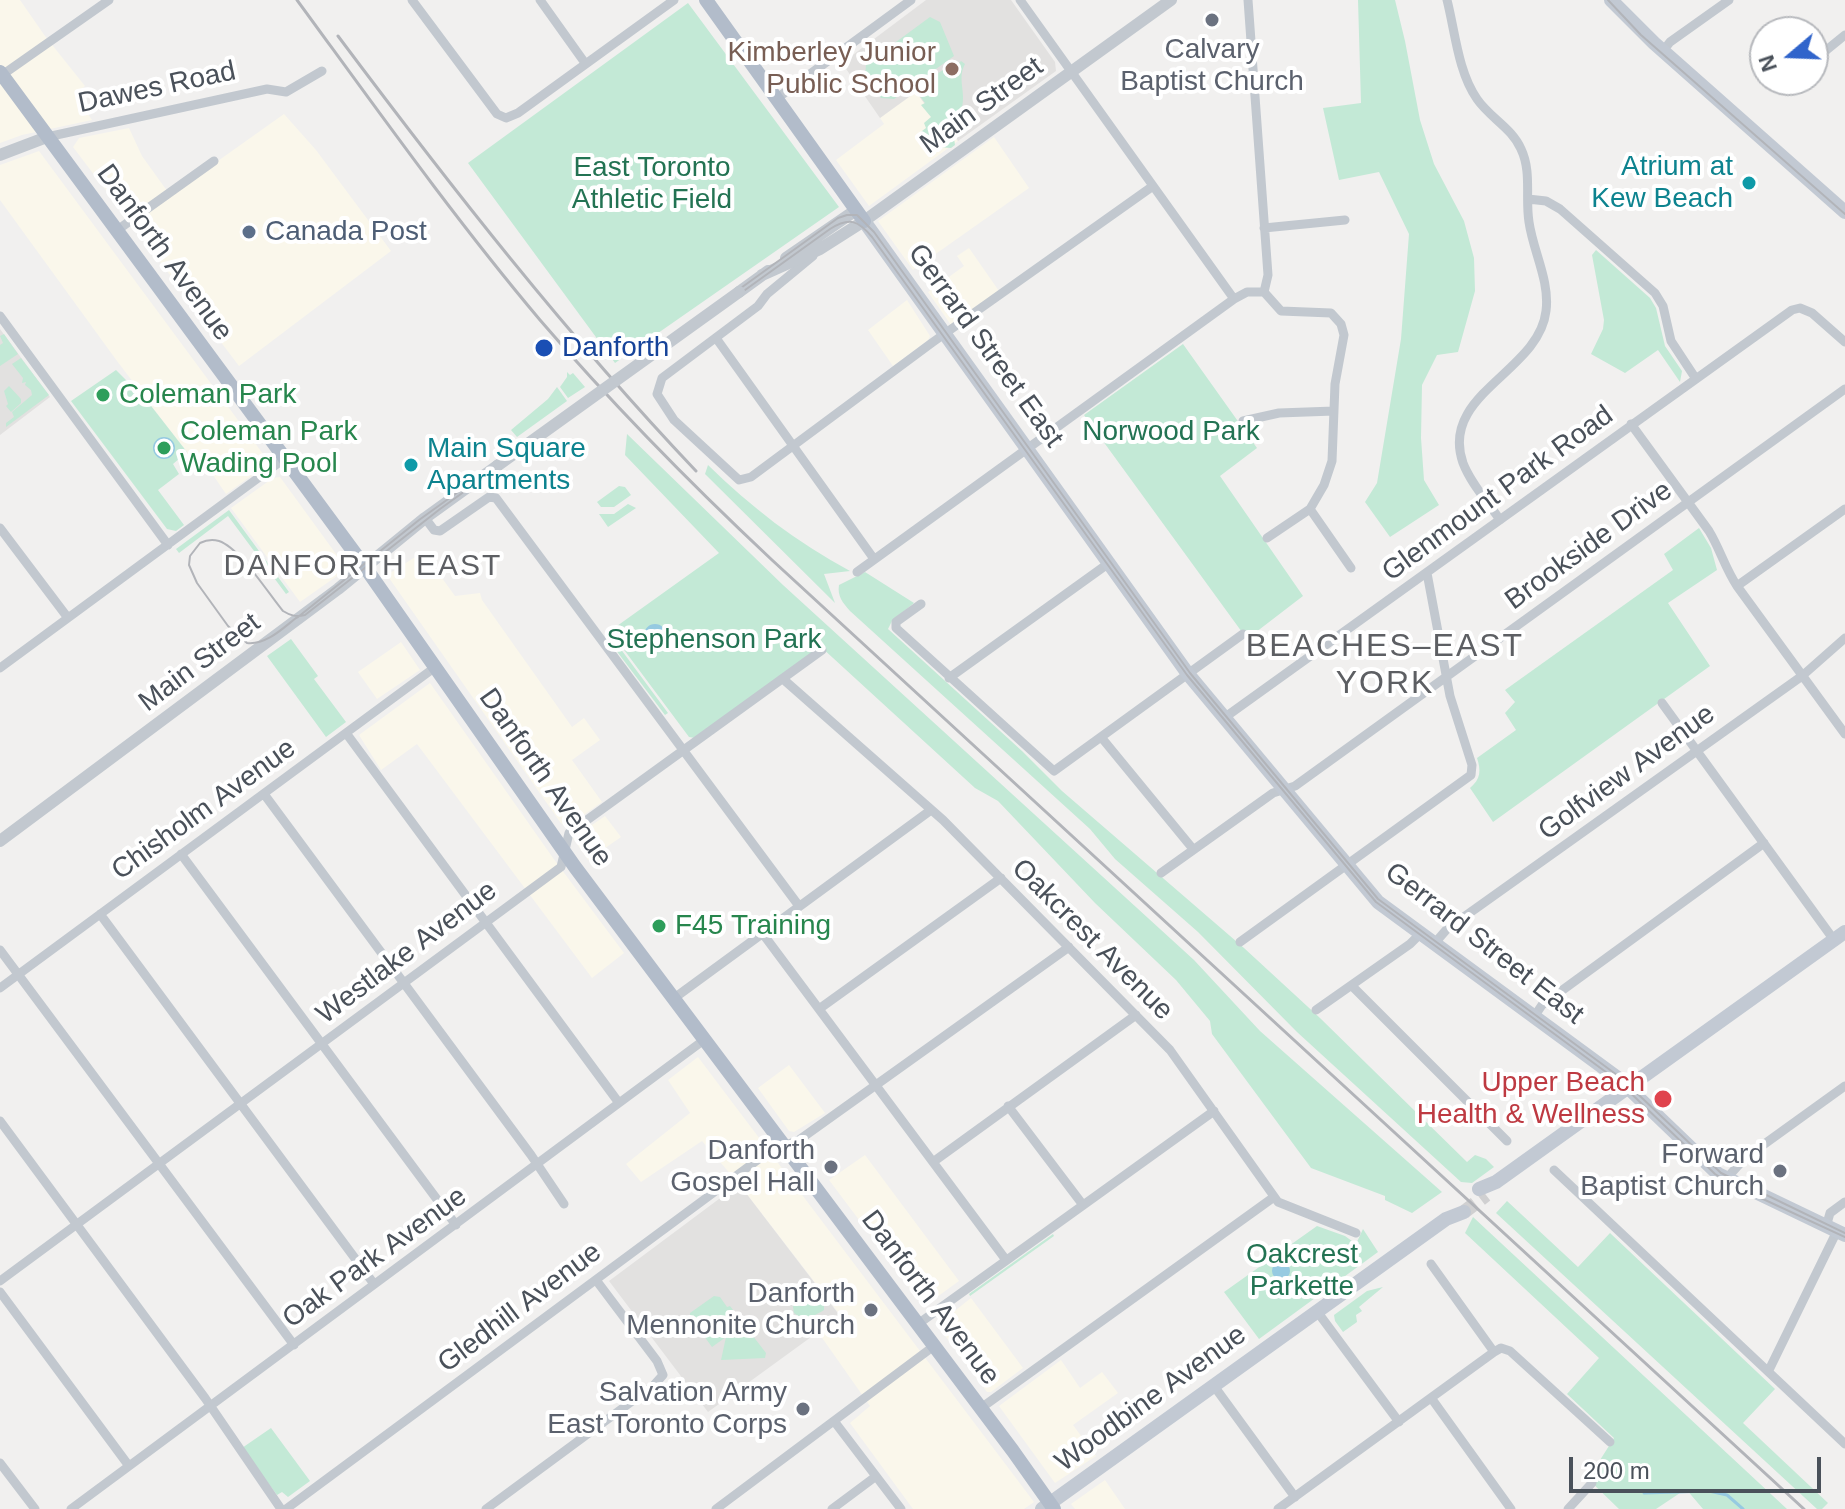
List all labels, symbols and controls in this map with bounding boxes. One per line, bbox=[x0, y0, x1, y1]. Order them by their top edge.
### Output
marker: Calvary Baptist Church bbox=[1203, 11, 1221, 29]
north arrow bbox=[1749, 16, 1829, 96]
place label: Calvary Baptist Church bbox=[1120, 33, 1304, 99]
place label: Kimberley Junior Public School bbox=[727, 36, 936, 102]
street label: Main Street bbox=[914, 50, 1050, 162]
text: N bbox=[1753, 52, 1782, 75]
street label: Dawes Road bbox=[75, 55, 239, 121]
marker: Kimberley Junior Public School bbox=[943, 60, 961, 78]
place label: Atrium at Kew Beach bbox=[1591, 150, 1733, 216]
park label: East Toronto Athletic Field bbox=[572, 151, 732, 217]
street label: Danforth Avenue bbox=[89, 158, 239, 348]
marker: Atrium at Kew Beach bbox=[1740, 174, 1758, 192]
place label: Canada Post bbox=[265, 215, 427, 249]
marker: Canada Post bbox=[240, 223, 258, 241]
street label: Gerrard Street East bbox=[900, 238, 1070, 454]
place label: Danforth bbox=[562, 331, 669, 365]
marker: Danforth bbox=[533, 337, 555, 359]
place label: Coleman Park bbox=[119, 378, 296, 412]
marker: Coleman Park bbox=[94, 386, 112, 404]
street label: Glenmount Park Road bbox=[1376, 399, 1620, 589]
place label: Coleman Park Wading Pool bbox=[180, 415, 357, 481]
park label: Norwood Park bbox=[1082, 415, 1260, 449]
place label: Main Square Apartments bbox=[427, 432, 586, 498]
marker: Coleman Park Wading Pool bbox=[155, 439, 173, 457]
marker: Main Square Apartments bbox=[402, 456, 420, 474]
street label: Brookside Drive bbox=[1499, 474, 1679, 618]
district label: DANFORTH EAST bbox=[224, 549, 502, 585]
street label: Main Street bbox=[133, 607, 267, 719]
park label: Stephenson Park bbox=[607, 623, 821, 657]
district label: BEACHES–EAST YORK bbox=[1246, 628, 1524, 703]
street label: Danforth Avenue bbox=[471, 683, 619, 873]
street label: Golfview Avenue bbox=[1532, 698, 1722, 848]
street label: Chisholm Avenue bbox=[106, 732, 302, 888]
street label: Oakcrest Avenue bbox=[1004, 852, 1180, 1028]
street label: Gerrard Street East bbox=[1378, 856, 1590, 1032]
street label: Westlake Avenue bbox=[310, 874, 504, 1032]
place label: F45 Training bbox=[675, 909, 831, 943]
marker: F45 Training bbox=[650, 917, 668, 935]
place label: Upper Beach Health & Wellness bbox=[1417, 1066, 1645, 1132]
marker: Upper Beach Health & Wellness bbox=[1652, 1088, 1674, 1110]
place label: Danforth Gospel Hall bbox=[670, 1134, 815, 1200]
place label: Forward Baptist Church bbox=[1580, 1138, 1764, 1204]
marker: Danforth Gospel Hall bbox=[822, 1158, 840, 1176]
marker: Forward Baptist Church bbox=[1771, 1162, 1789, 1180]
street label: Oak Park Avenue bbox=[277, 1180, 473, 1336]
street label: Danforth Avenue bbox=[854, 1204, 1006, 1392]
street label: Gledhill Avenue bbox=[432, 1236, 608, 1380]
park label: Oakcrest Parkette bbox=[1246, 1238, 1358, 1304]
place label: Danforth Mennonite Church bbox=[626, 1277, 855, 1343]
marker: Danforth Mennonite Church bbox=[862, 1301, 880, 1319]
street label: Woodbine Avenue bbox=[1049, 1318, 1253, 1480]
place label: Salvation Army East Toronto Corps bbox=[547, 1376, 787, 1442]
marker: Salvation Army East Toronto Corps bbox=[794, 1400, 812, 1418]
scale bar bbox=[1573, 1441, 1825, 1491]
text: 200 m bbox=[1583, 1457, 1650, 1484]

